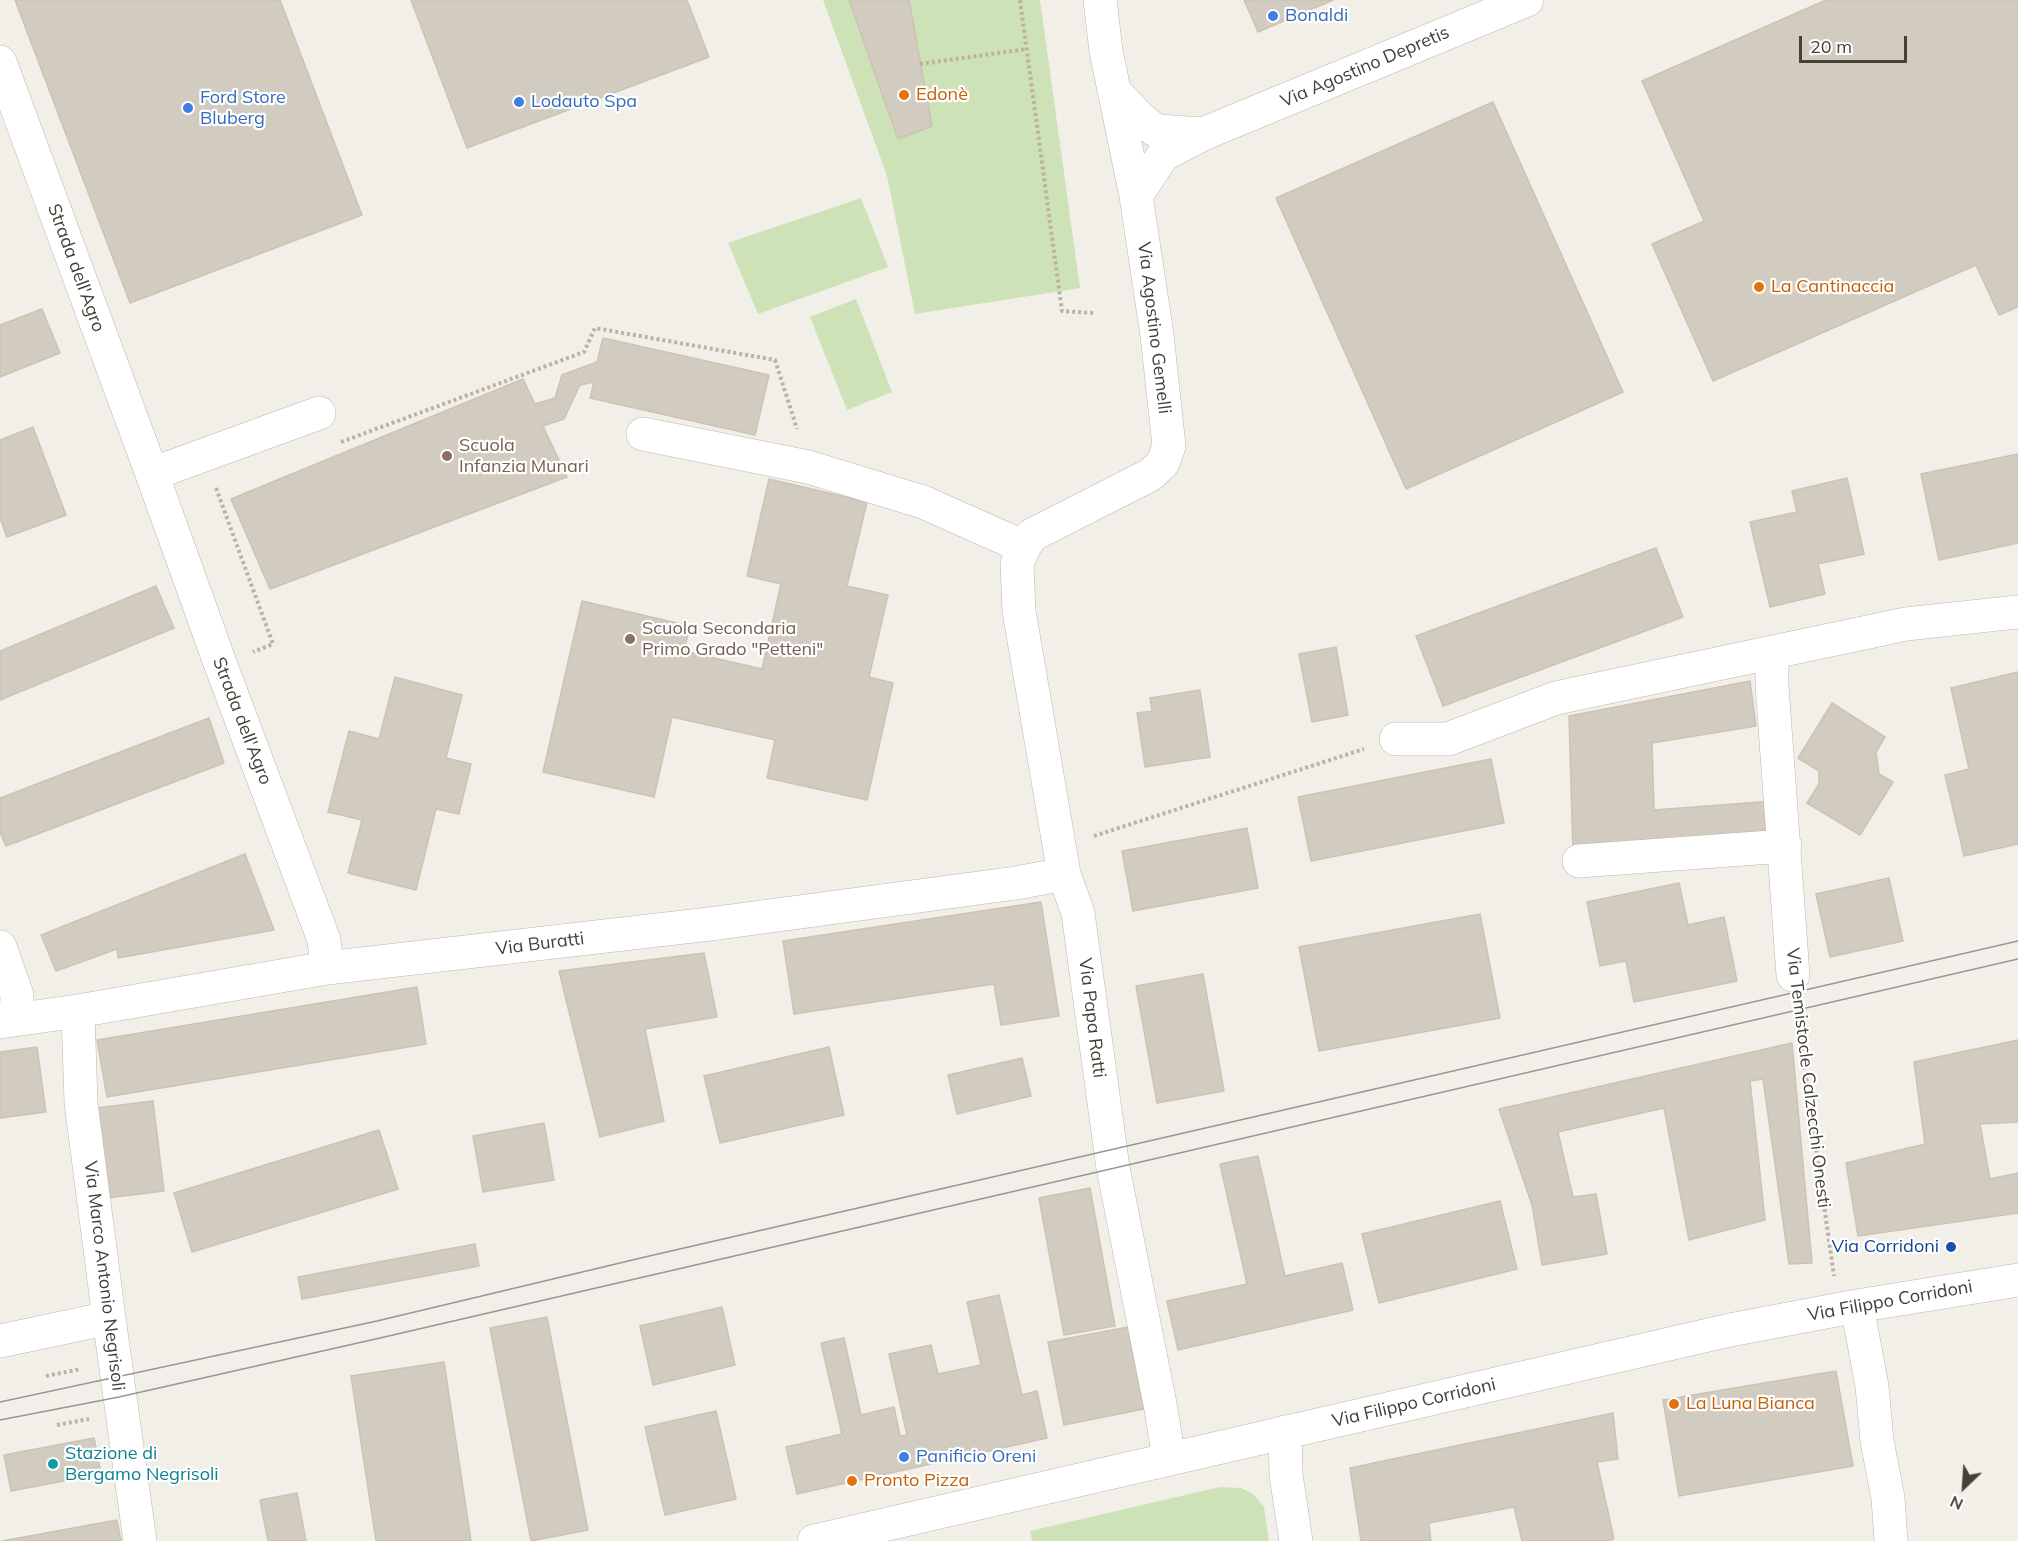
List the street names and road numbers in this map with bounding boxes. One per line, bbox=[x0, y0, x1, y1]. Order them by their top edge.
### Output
street label: Via Agostino Depretis bbox=[1277, 22, 1453, 112]
street label: Strada dell'Agro bbox=[43, 201, 109, 335]
street label: Via Agostino Gemelli bbox=[1133, 241, 1175, 415]
street label: Strada dell'Agro bbox=[208, 654, 276, 788]
street label: Via Buratti bbox=[495, 928, 585, 960]
street label: Via Temistocle Calzecchi Onesti bbox=[1781, 947, 1835, 1209]
street label: Via Papa Ratti bbox=[1074, 957, 1110, 1079]
street label: Via Marco Antonio Negrisoli bbox=[79, 1160, 129, 1392]
street label: Via Filippo Corridoni bbox=[1806, 1276, 1974, 1326]
street label: Via Filippo Corridoni bbox=[1330, 1374, 1498, 1432]

